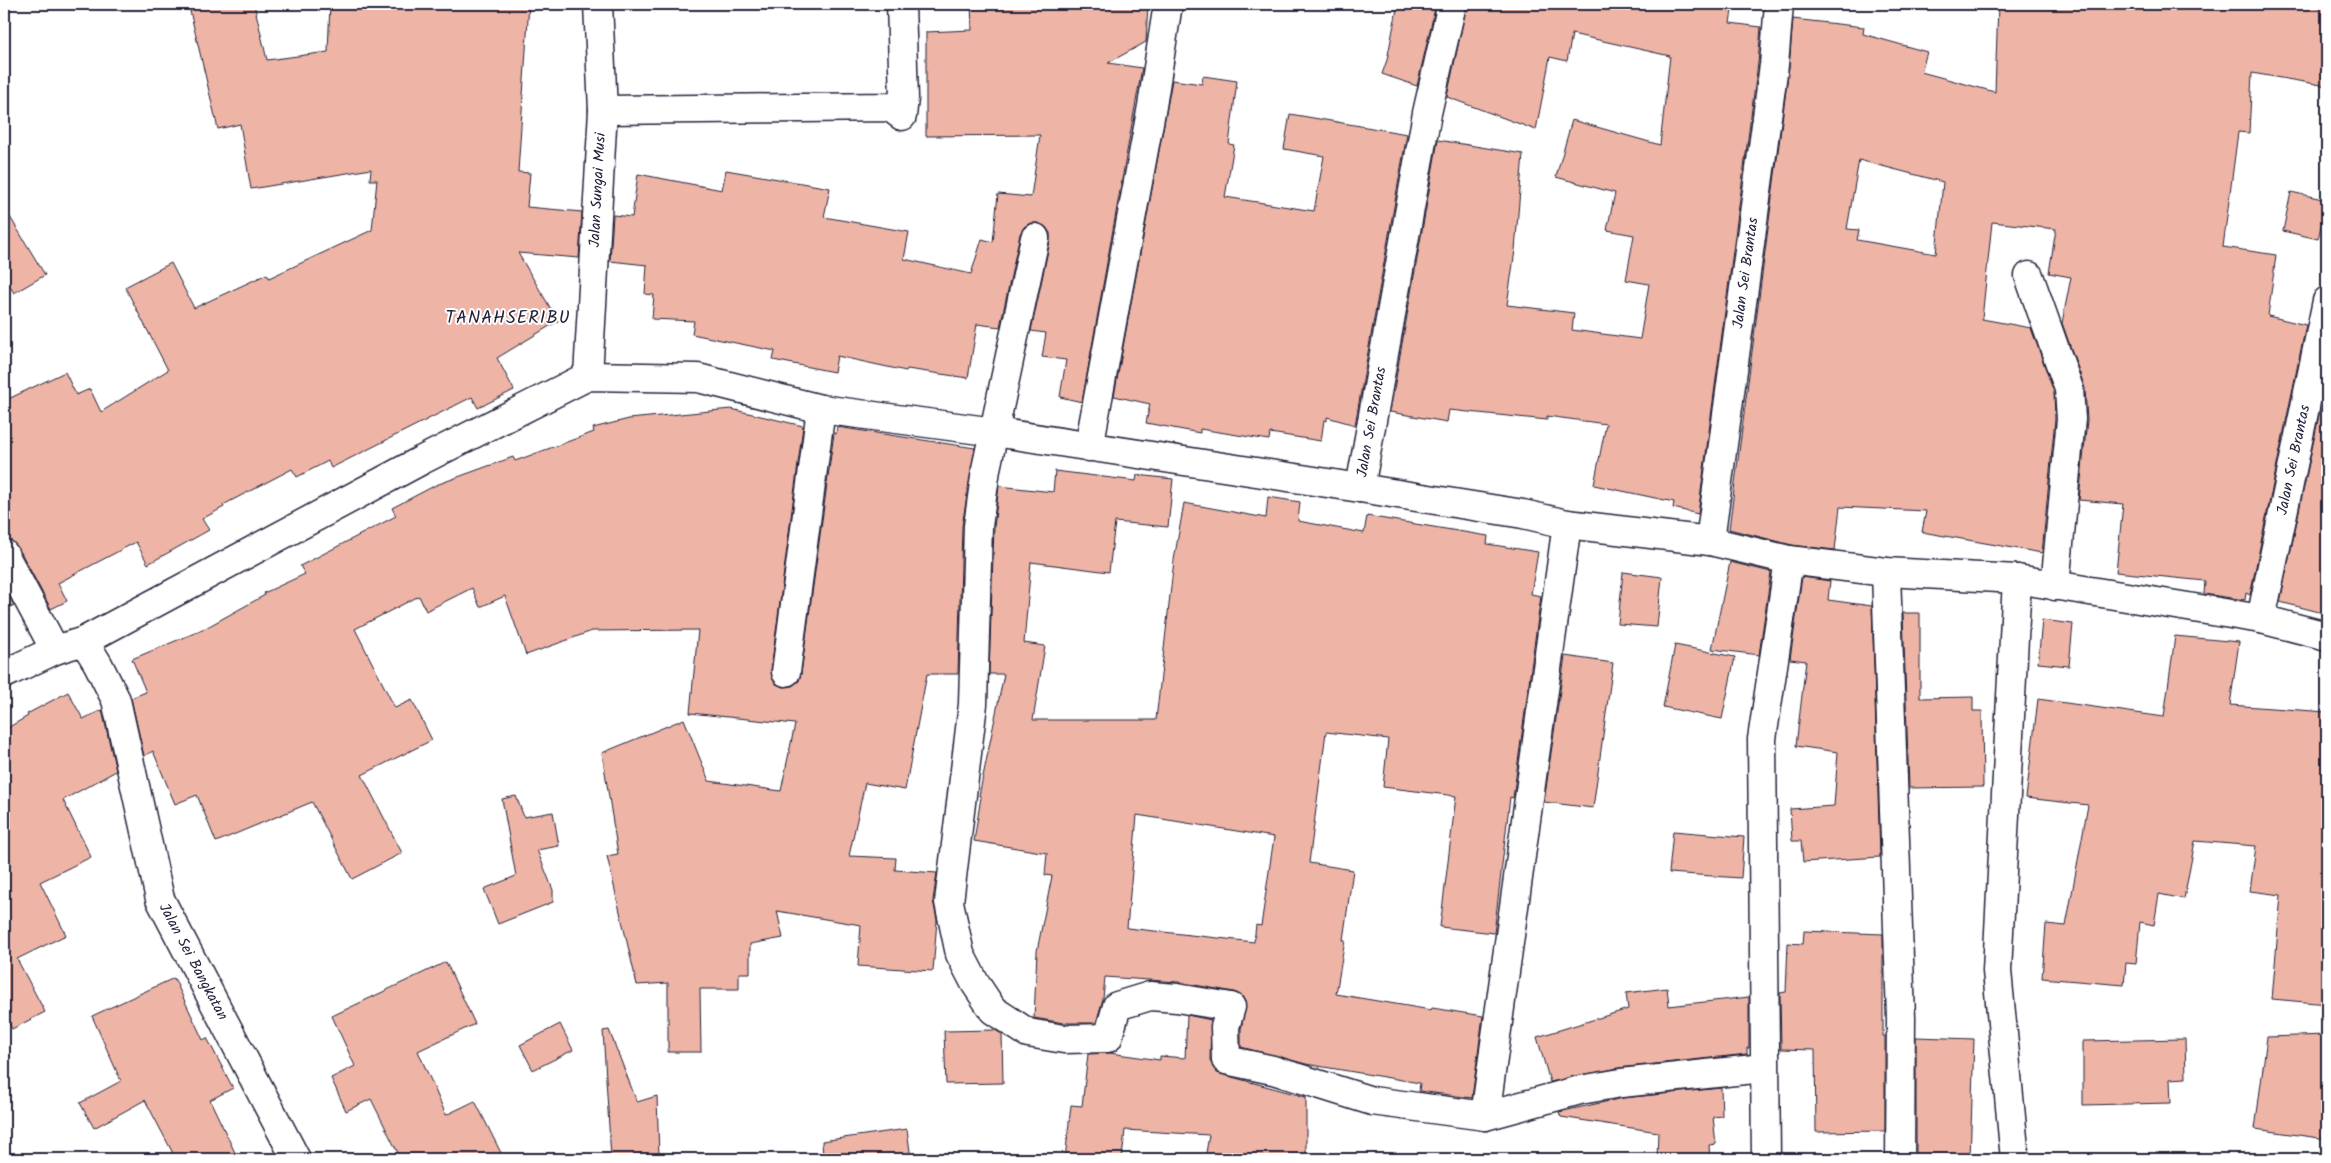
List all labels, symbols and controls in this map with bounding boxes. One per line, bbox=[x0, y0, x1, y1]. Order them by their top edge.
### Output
street label: Jalan Sungai Musi bbox=[583, 131, 613, 248]
street label: Jalan Sei Brantas bbox=[1726, 215, 1766, 330]
district label: TANAHSERIBU bbox=[445, 304, 571, 333]
street label: Jalan Sei Brantas bbox=[1350, 364, 1394, 479]
street label: Jalan Sei Brantas bbox=[2271, 402, 2317, 517]
street label: Jalan Sei Bangkatan bbox=[152, 899, 234, 1025]

